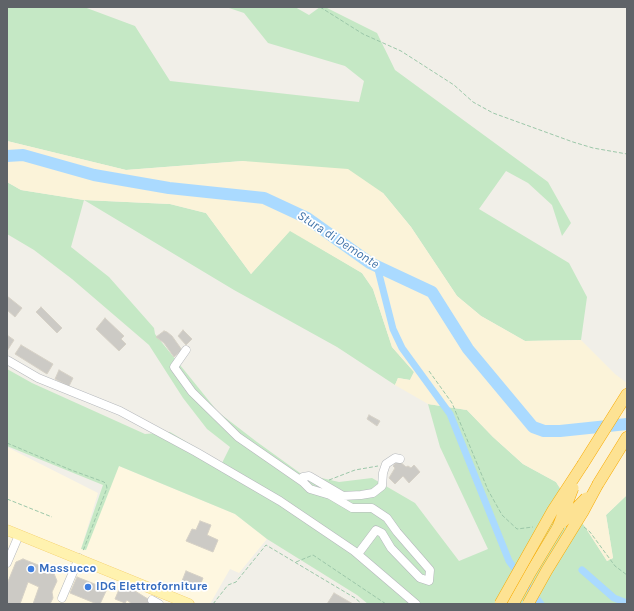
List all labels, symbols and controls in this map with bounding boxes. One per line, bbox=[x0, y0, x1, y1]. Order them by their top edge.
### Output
water label: Stura di Demonte bbox=[294, 208, 382, 272]
place label: Massucco bbox=[39, 562, 96, 576]
marker: Massucco bbox=[26, 564, 36, 574]
place label: IDG Elettroforniture bbox=[96, 580, 208, 594]
marker: IDG Elettroforniture bbox=[83, 582, 93, 592]

